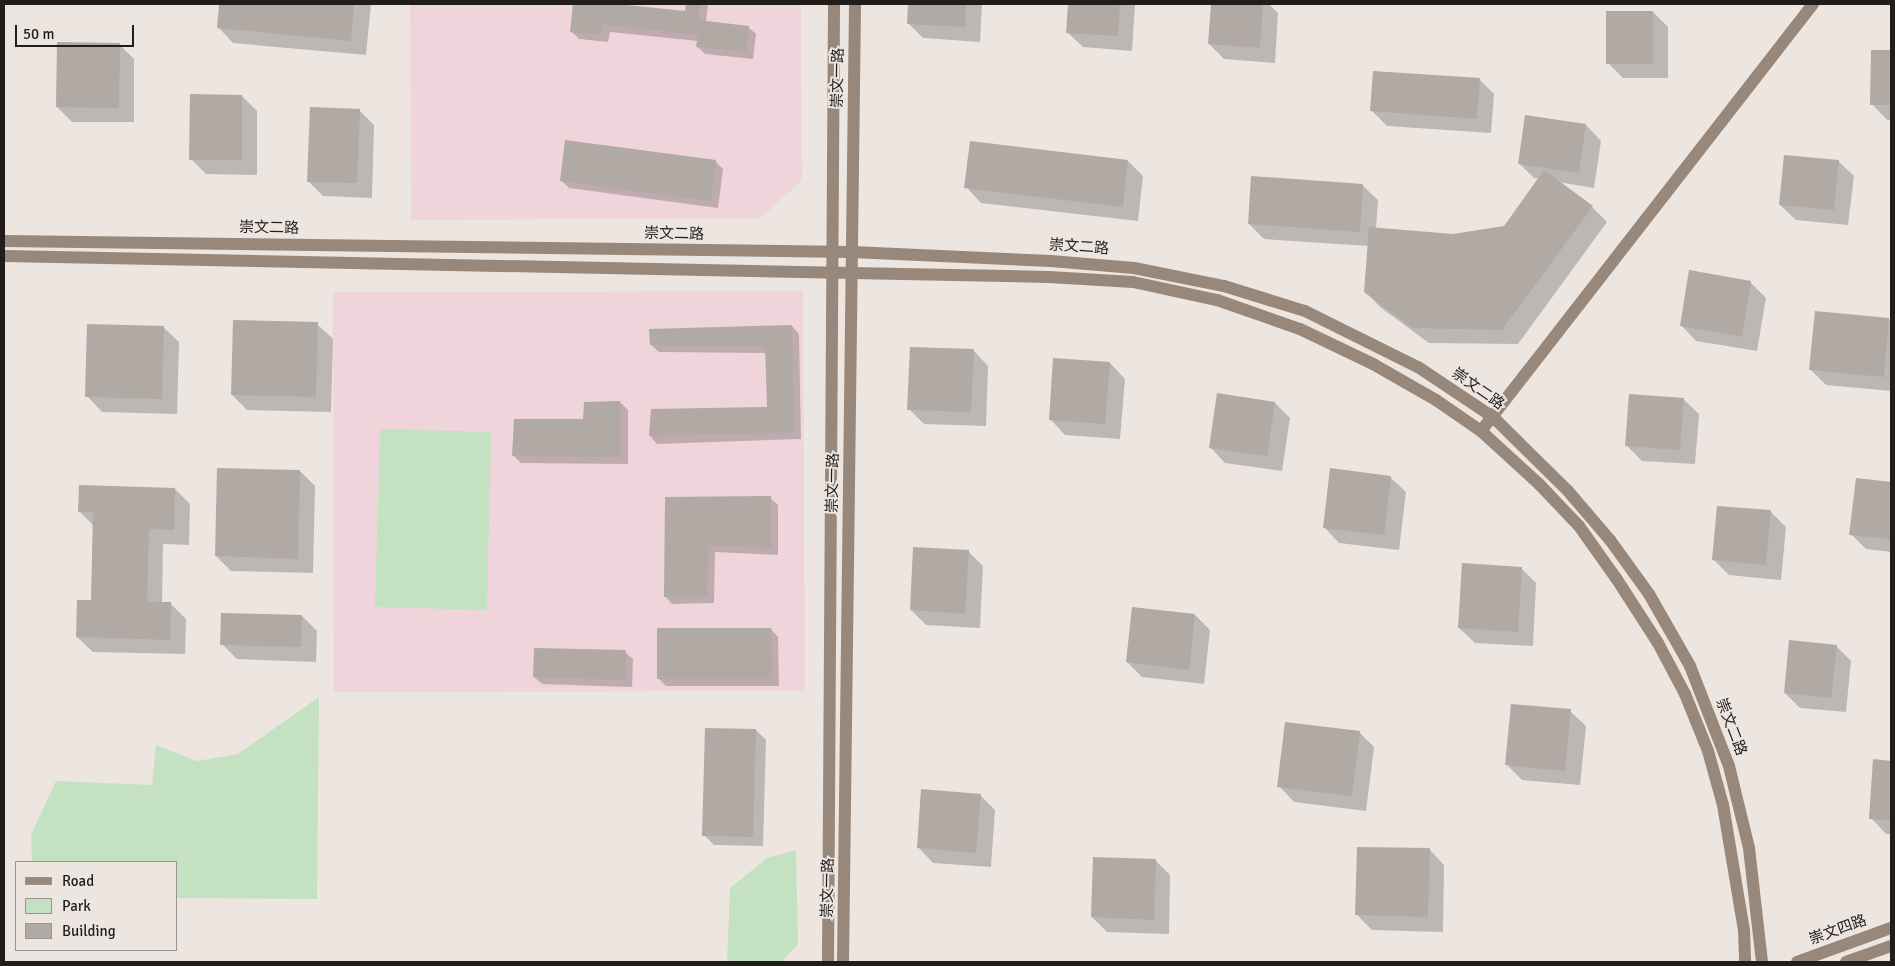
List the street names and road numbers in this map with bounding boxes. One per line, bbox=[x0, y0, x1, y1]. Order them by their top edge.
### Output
street label: 崇文一路 bbox=[828, 48, 848, 108]
street label: 崇文二路 bbox=[239, 218, 299, 238]
street label: 崇文二路 bbox=[644, 224, 704, 244]
street label: 崇文二路 bbox=[1048, 236, 1110, 258]
street label: 崇文二路 bbox=[1448, 364, 1508, 414]
street label: 崇文一路 bbox=[823, 453, 843, 513]
street label: 崇文二路 bbox=[1712, 696, 1750, 758]
street label: 崇文一路 bbox=[818, 858, 838, 918]
street label: 崇文四路 bbox=[1807, 911, 1869, 949]

